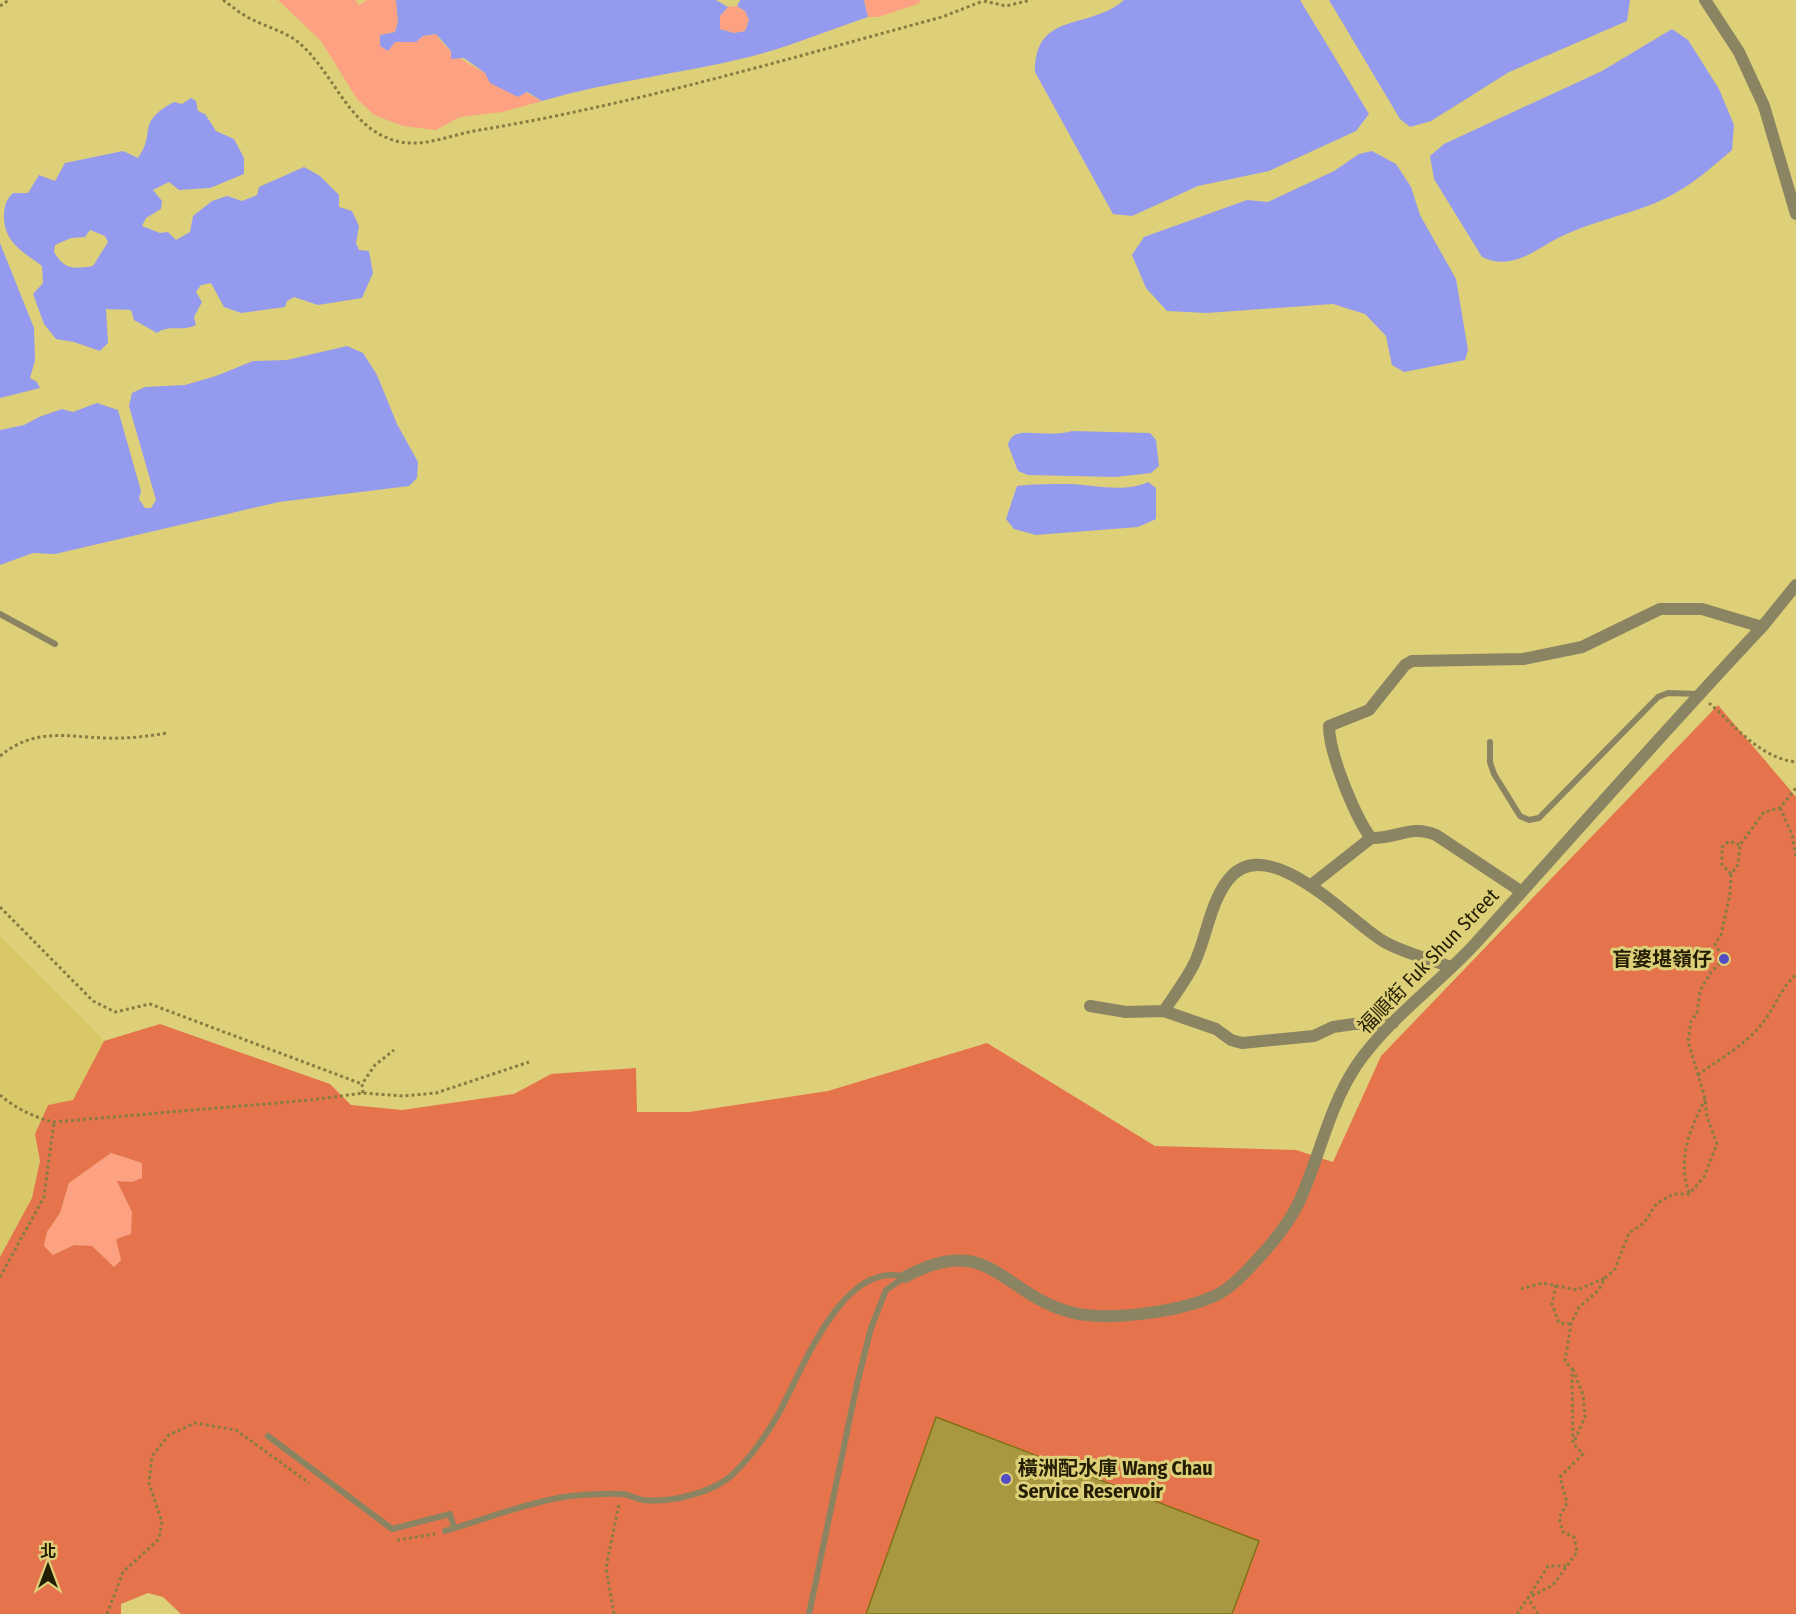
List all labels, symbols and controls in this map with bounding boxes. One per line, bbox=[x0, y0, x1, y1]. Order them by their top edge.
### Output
street label: 福順街 Fuk Shun Street bbox=[1352, 883, 1504, 1039]
place label: 盲婆堪嶺仔 bbox=[1612, 947, 1712, 971]
marker: 盲婆堪嶺仔 bbox=[1717, 952, 1731, 966]
place label: 橫洲配水庫 Wang Chau Service Reservoir bbox=[1018, 1456, 1213, 1503]
marker: 橫洲配水庫 Wang Chau Service Reservoir bbox=[999, 1472, 1013, 1486]
north arrow bbox=[18, 1536, 78, 1596]
text: 北 bbox=[40, 1542, 56, 1561]

